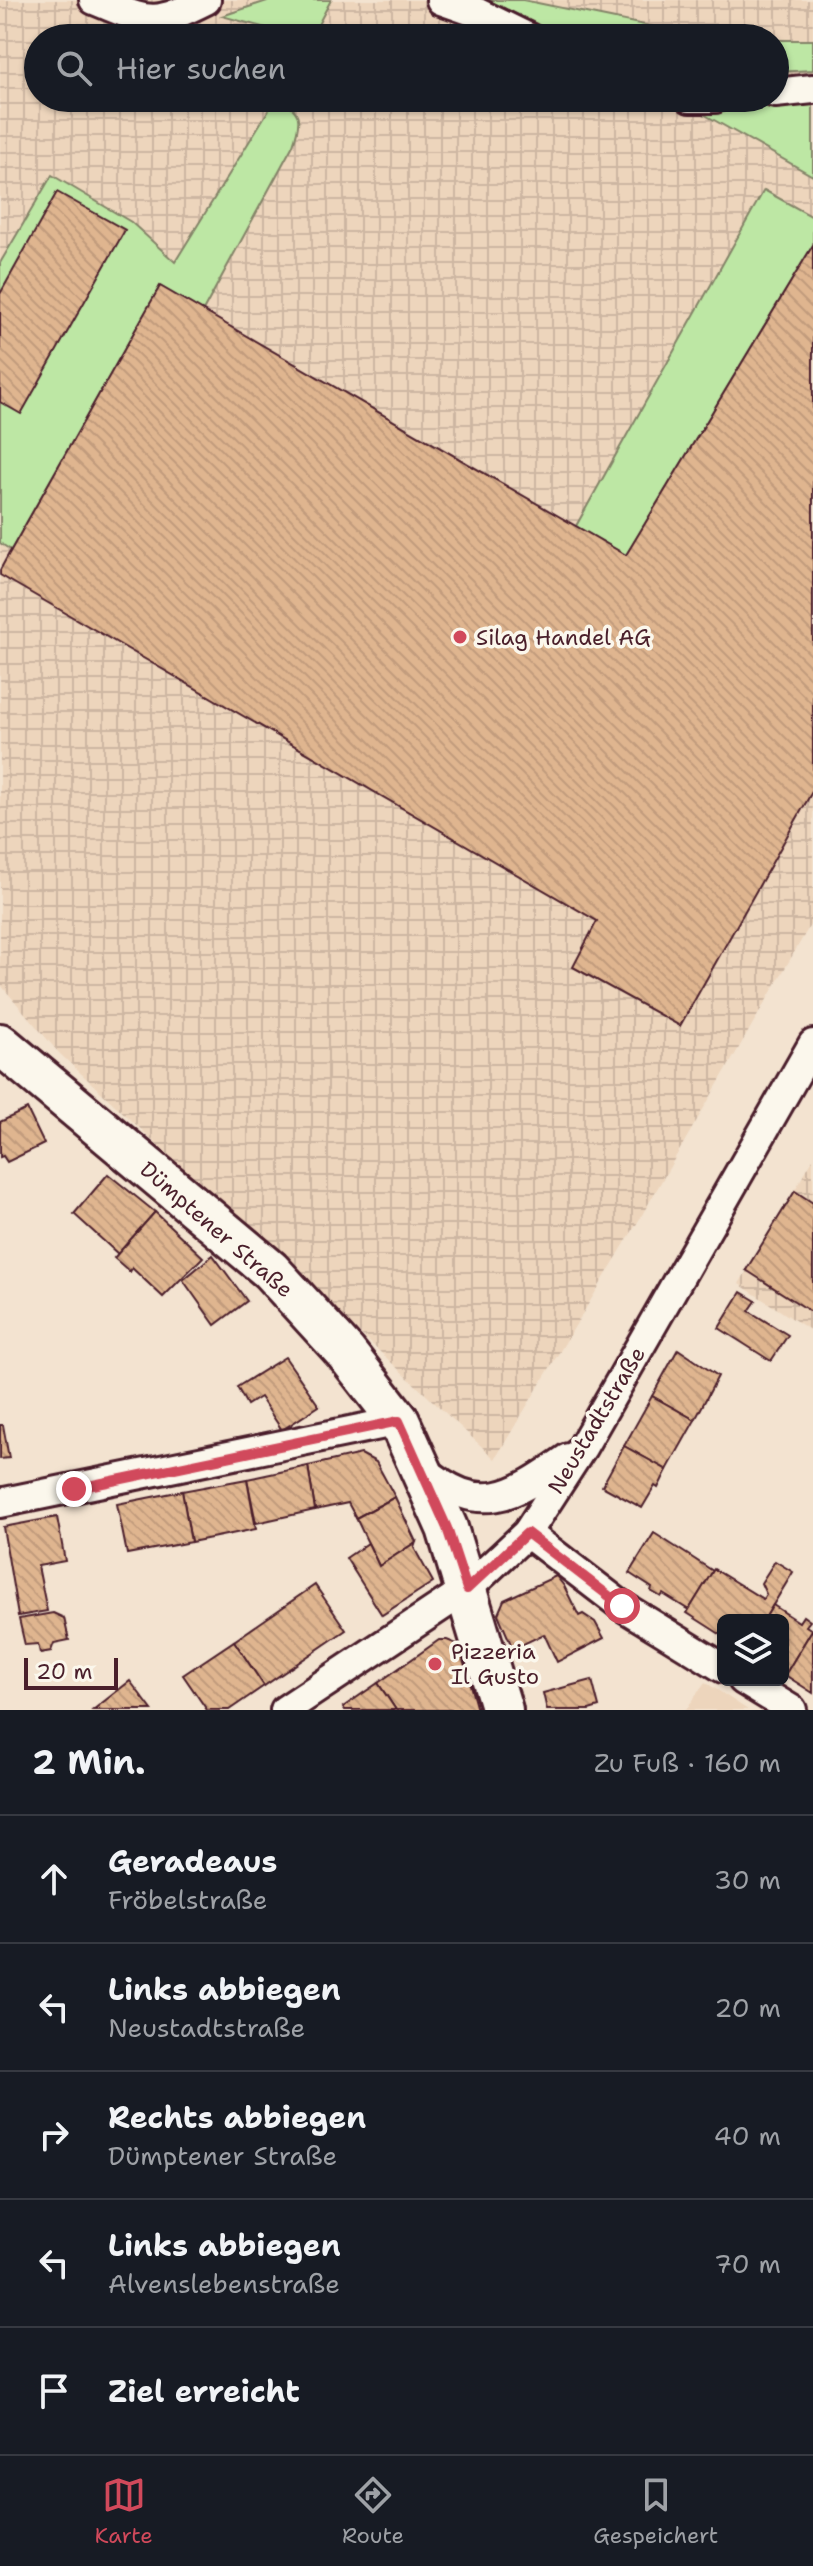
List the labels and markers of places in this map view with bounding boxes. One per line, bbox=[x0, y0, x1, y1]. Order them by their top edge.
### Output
place label: Silag Handel AG bbox=[476, 623, 651, 652]
marker: Silag Handel AG bbox=[451, 628, 469, 646]
place label: Pizzeria Il Gusto bbox=[451, 1637, 539, 1691]
marker: Pizzeria Il Gusto bbox=[426, 1655, 444, 1673]

